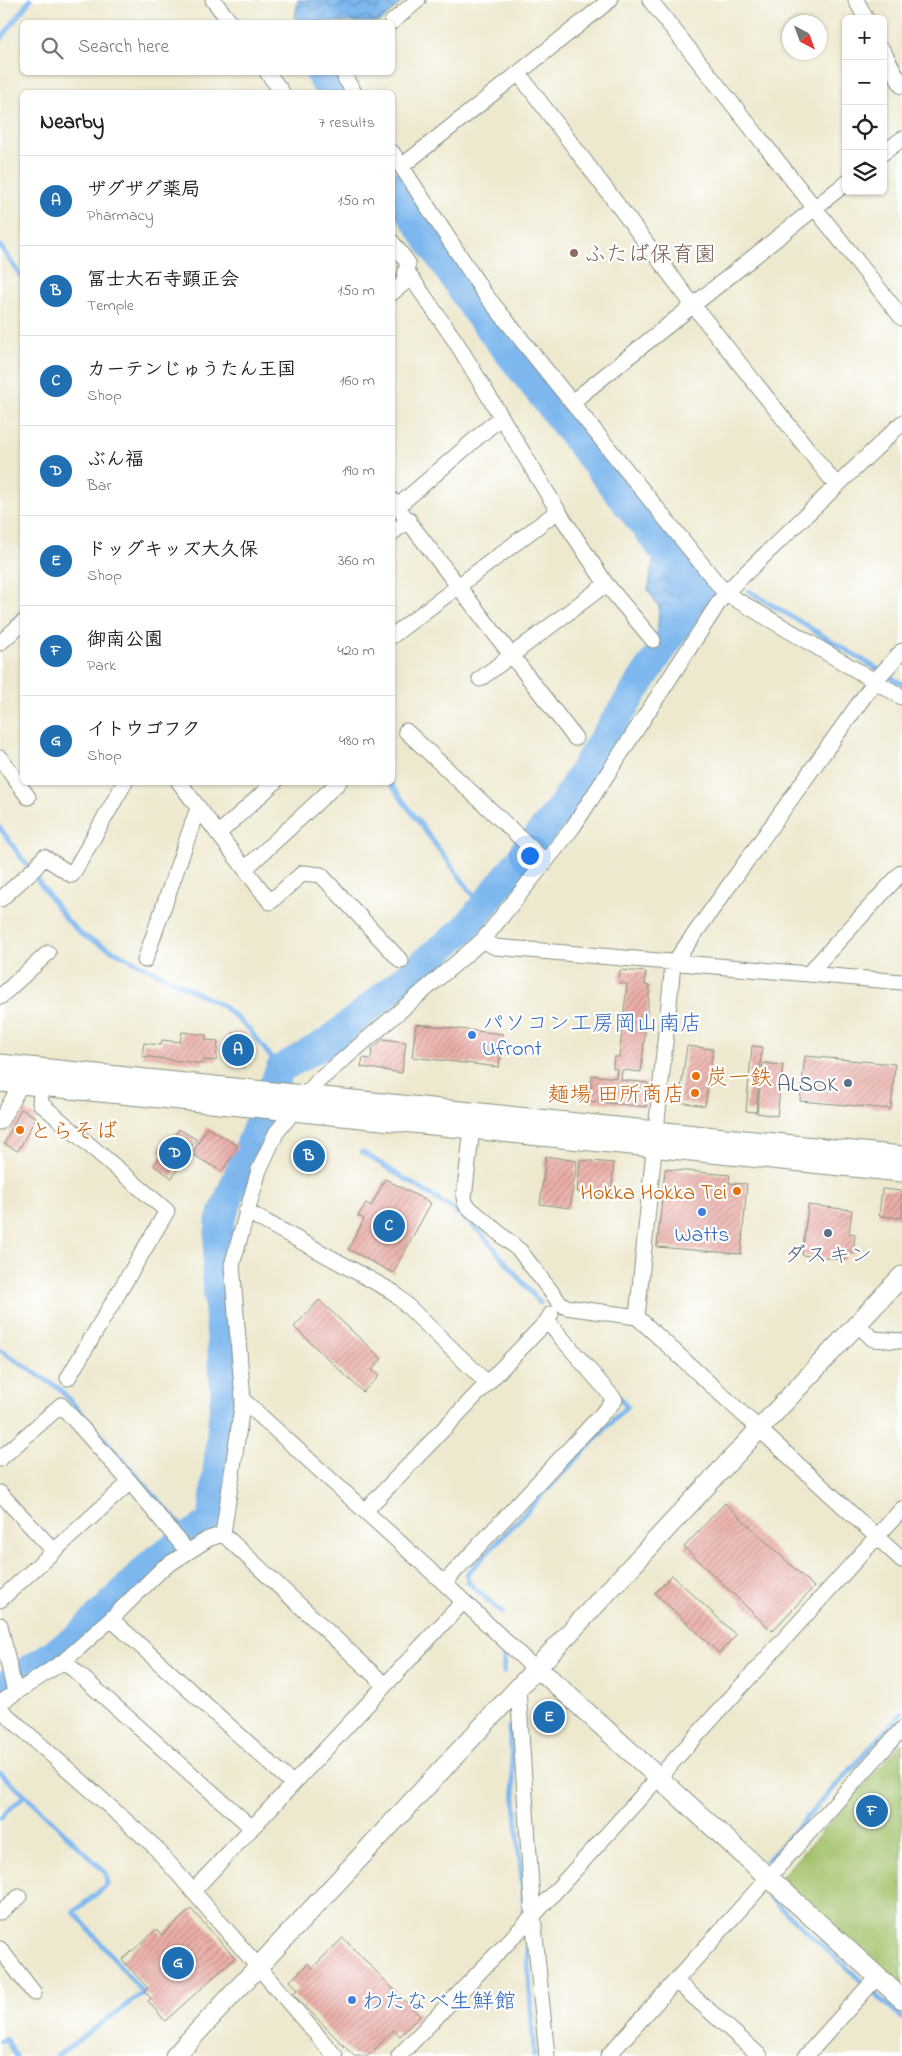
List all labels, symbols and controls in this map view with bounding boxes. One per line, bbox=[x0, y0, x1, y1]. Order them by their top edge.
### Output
north arrow bbox=[782, 15, 827, 60]
map controls bbox=[842, 15, 887, 195]
button: + bbox=[842, 15, 887, 60]
search box bbox=[20, 20, 395, 75]
icon: search bbox=[38, 34, 66, 62]
text: Search here bbox=[78, 34, 169, 61]
button: − bbox=[842, 60, 887, 105]
button: locate bbox=[842, 105, 887, 150]
text: Nearby bbox=[40, 108, 104, 138]
text: 7 results bbox=[319, 111, 375, 135]
button: layers bbox=[842, 150, 887, 195]
text: ザグザグ薬局 bbox=[87, 177, 200, 204]
text: A bbox=[51, 189, 61, 213]
text: 150 m bbox=[337, 189, 375, 213]
text: Pharmacy bbox=[87, 204, 154, 228]
place label: ふたば保育園 bbox=[584, 240, 716, 272]
marker: ふたば保育園 bbox=[568, 247, 580, 259]
text: 冨士大石寺顕正会 bbox=[87, 267, 239, 294]
text: B bbox=[51, 279, 61, 303]
text: 150 m bbox=[337, 279, 375, 303]
text: Temple bbox=[87, 294, 134, 318]
text: カーテンじゅうたん王国 bbox=[87, 357, 296, 384]
text: C bbox=[52, 369, 60, 393]
text: 160 m bbox=[340, 369, 375, 393]
text: Shop bbox=[87, 384, 122, 408]
text: ぶん福 bbox=[87, 447, 144, 474]
text: D bbox=[50, 459, 62, 483]
text: 190 m bbox=[342, 459, 375, 483]
text: Bar bbox=[87, 474, 111, 498]
text: ドッグキッズ大久保 bbox=[87, 537, 258, 564]
text: E bbox=[51, 549, 61, 573]
text: 360 m bbox=[338, 549, 375, 573]
text: Shop bbox=[87, 564, 122, 588]
text: 御南公園 bbox=[87, 627, 163, 654]
text: F bbox=[51, 639, 61, 663]
text: 420 m bbox=[337, 639, 375, 663]
text: Park bbox=[87, 654, 116, 678]
text: イトウゴフク bbox=[87, 717, 201, 744]
text: G bbox=[51, 729, 61, 753]
text: 480 m bbox=[339, 729, 375, 753]
text: Shop bbox=[87, 744, 122, 768]
your location bbox=[517, 843, 543, 869]
place label: パソコン工房岡山南店 Ufront bbox=[482, 1009, 702, 1066]
marker: パソコン工房岡山南店 Ufront bbox=[466, 1029, 478, 1041]
pin: A bbox=[222, 1031, 254, 1069]
place label: 炭一鉄 bbox=[706, 1063, 772, 1095]
marker: 炭一鉄 bbox=[690, 1070, 702, 1082]
place label: ALSOK bbox=[777, 1070, 838, 1102]
marker: ALSOK bbox=[842, 1077, 854, 1089]
place label: 麺場 田所商店 bbox=[547, 1080, 685, 1112]
marker: 麺場 田所商店 bbox=[689, 1087, 701, 1099]
place label: とらそば bbox=[30, 1117, 118, 1149]
marker: とらそば bbox=[14, 1124, 26, 1136]
pin: D bbox=[159, 1134, 191, 1172]
pin: B bbox=[293, 1137, 325, 1175]
place label: Hokka Hokka Tei bbox=[580, 1178, 727, 1210]
marker: Hokka Hokka Tei bbox=[731, 1185, 743, 1197]
marker: Watts bbox=[696, 1206, 708, 1218]
pin: C bbox=[373, 1207, 405, 1245]
place label: Watts bbox=[675, 1220, 729, 1252]
marker: ダスキン bbox=[822, 1227, 834, 1239]
place label: ダスキン bbox=[784, 1241, 872, 1273]
pin: E bbox=[533, 1698, 565, 1736]
pin: F bbox=[856, 1792, 888, 1830]
pin: G bbox=[162, 1944, 194, 1982]
place label: わたなべ生鮮館 bbox=[362, 1987, 516, 2019]
marker: わたなべ生鮮館 bbox=[346, 1994, 358, 2006]

